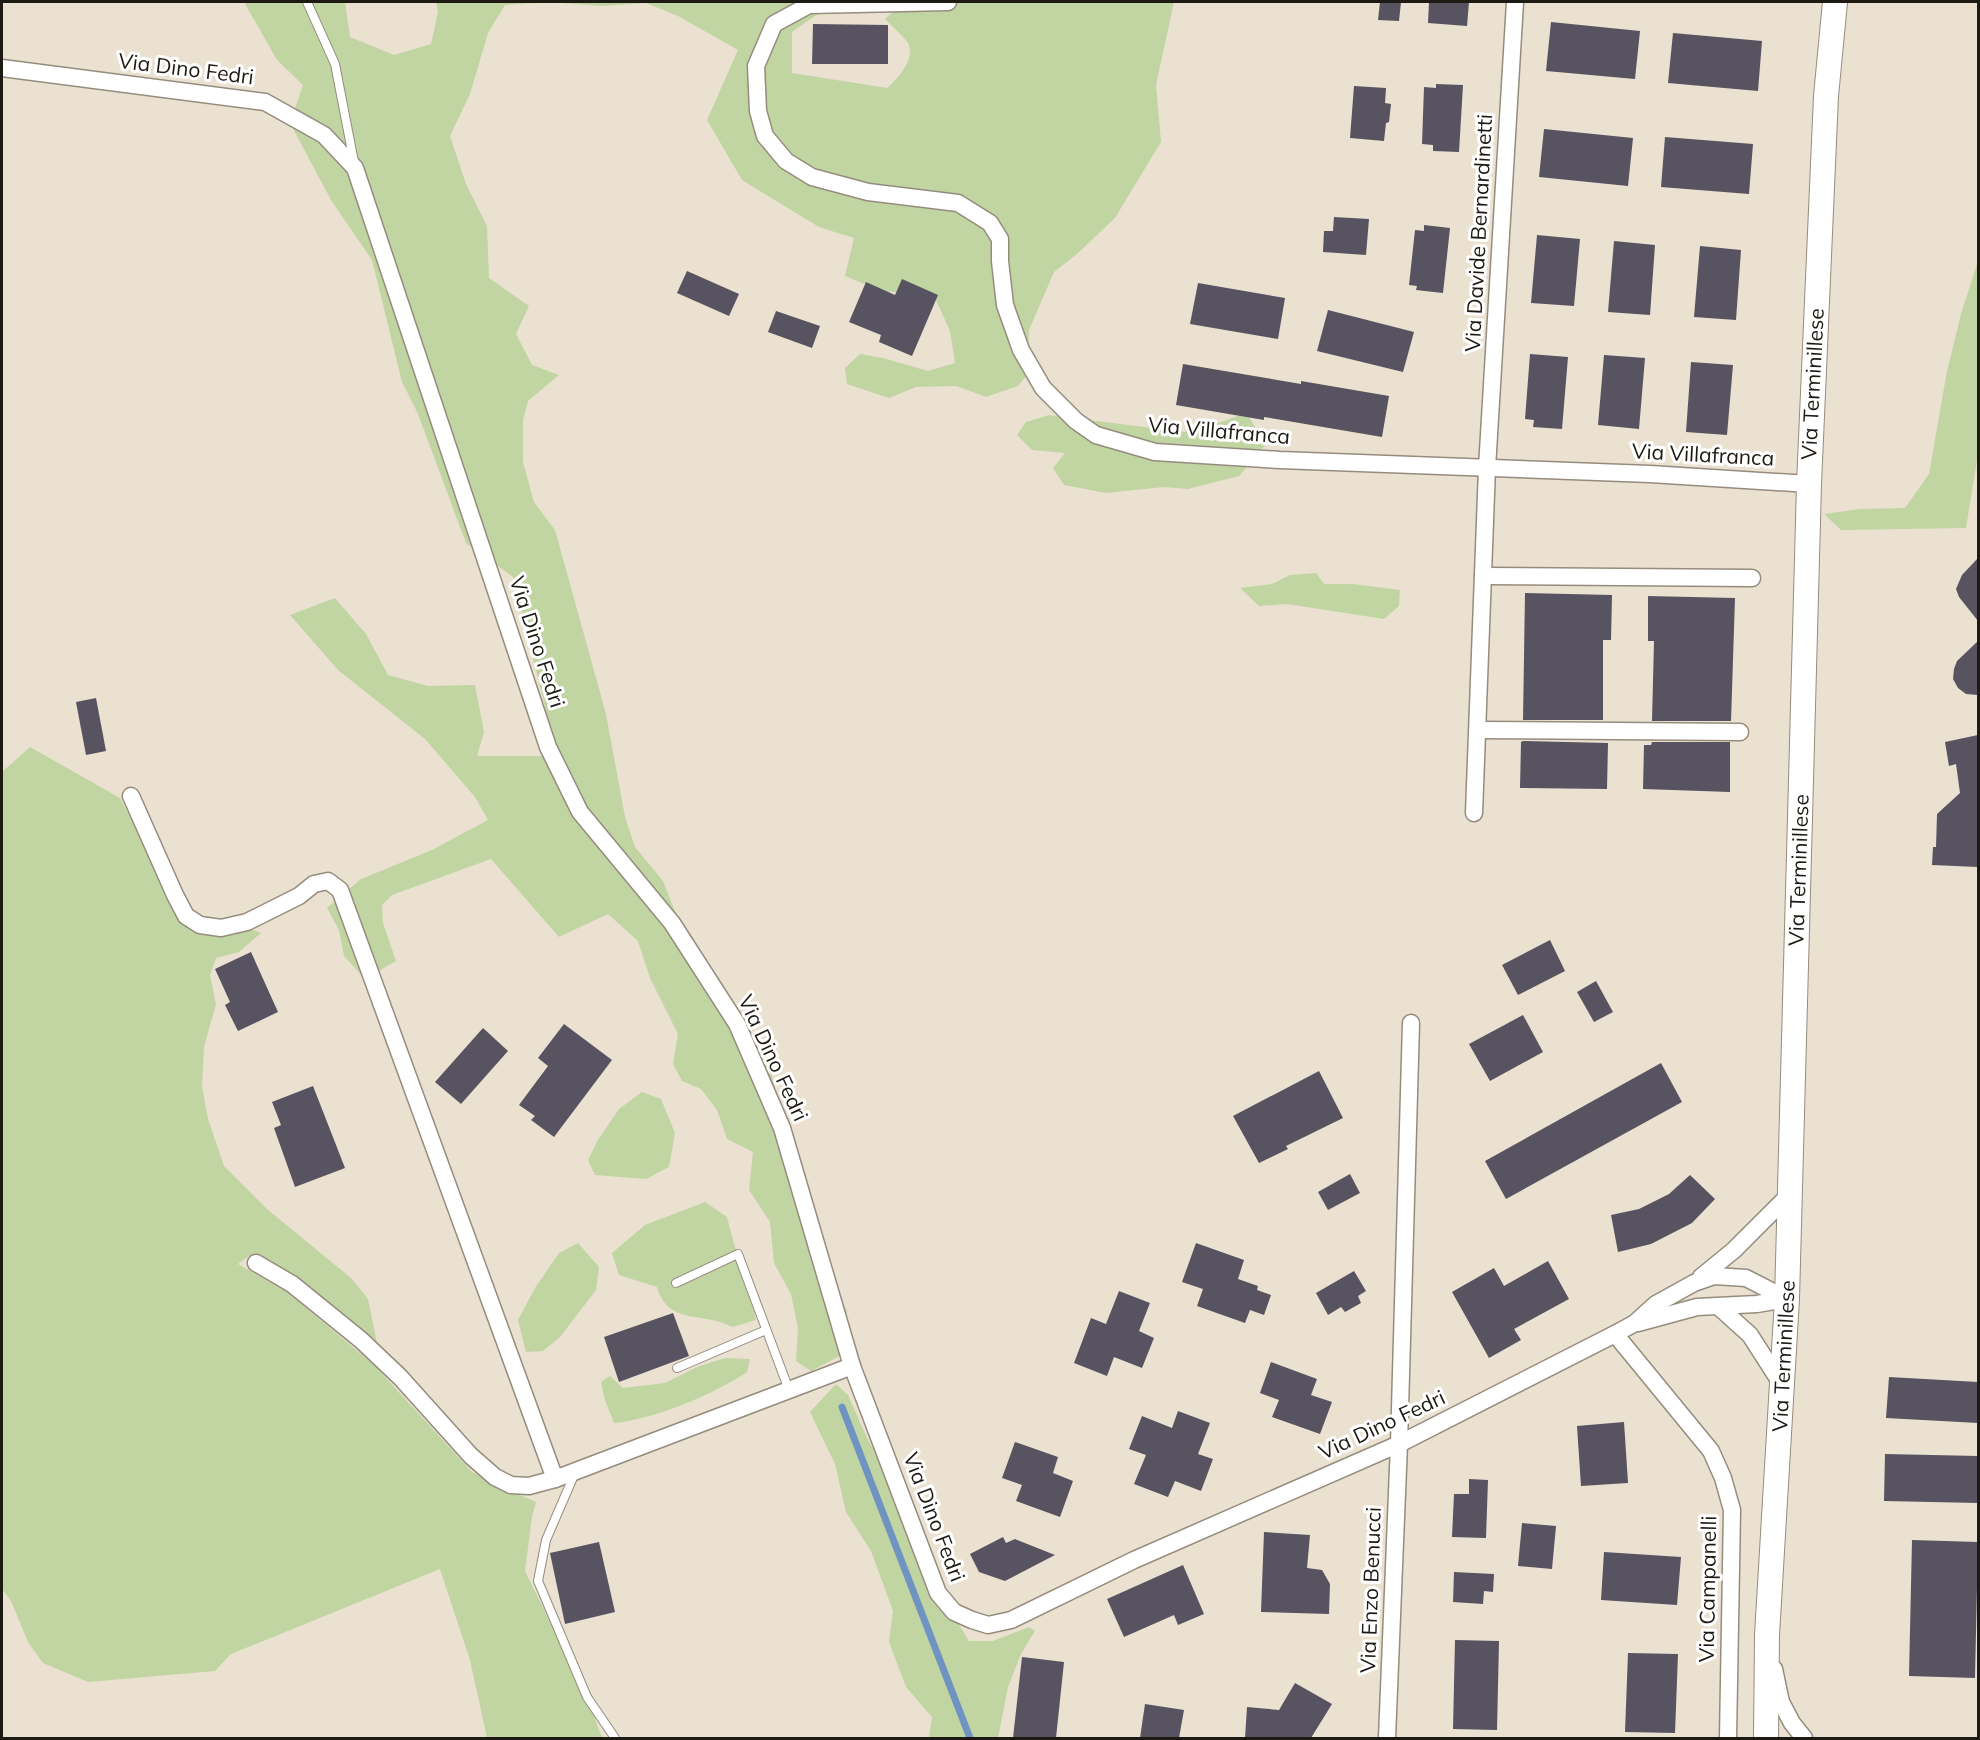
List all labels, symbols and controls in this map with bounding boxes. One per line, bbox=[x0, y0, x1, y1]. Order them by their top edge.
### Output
street label: Via Dino Fedri bbox=[117, 47, 255, 89]
street label: Via Davide Bernardinetti bbox=[1459, 113, 1497, 352]
street label: Via Terminillese bbox=[1795, 307, 1829, 460]
street label: Via Villafranca bbox=[1147, 411, 1291, 449]
street label: Via Villafranca bbox=[1631, 437, 1775, 471]
street label: Via Dino Fedri bbox=[505, 573, 571, 710]
street label: Via Terminillese bbox=[1782, 794, 1814, 946]
street label: Via Dino Fedri bbox=[733, 990, 814, 1125]
street label: Via Terminillese bbox=[1766, 1279, 1800, 1432]
street label: Via Dino Fedri bbox=[1314, 1384, 1449, 1465]
street label: Via Dino Fedri bbox=[898, 1448, 971, 1585]
street label: Via Enzo Benucci bbox=[1354, 1506, 1386, 1674]
street label: Via Campanelli bbox=[1693, 1515, 1721, 1663]

